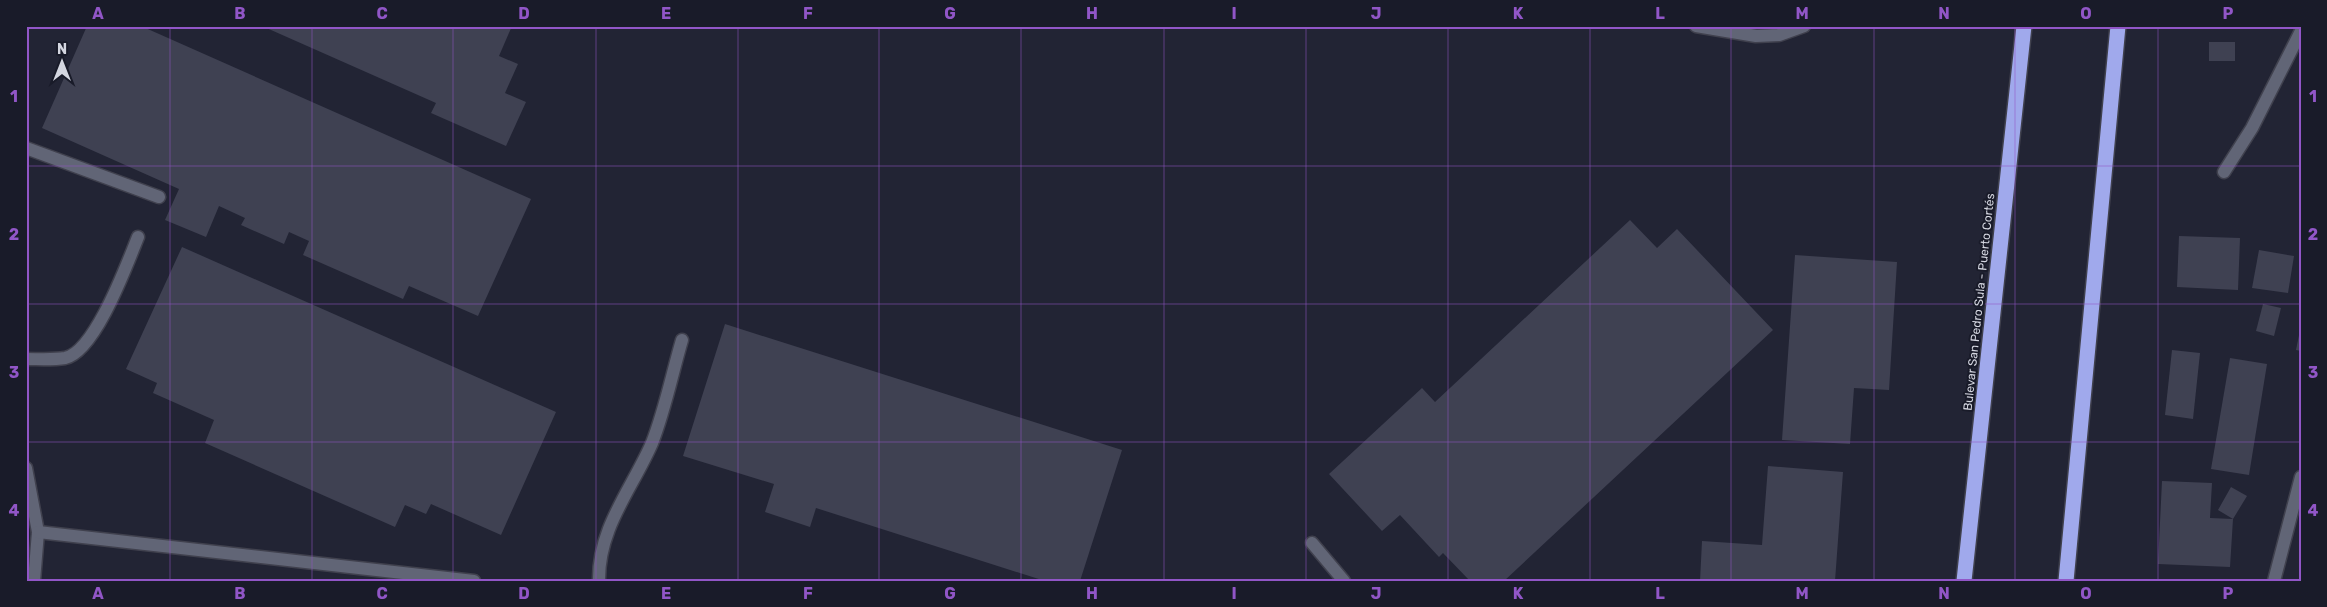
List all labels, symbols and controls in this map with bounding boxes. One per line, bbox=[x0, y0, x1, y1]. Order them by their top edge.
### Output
text: A bbox=[92, 4, 104, 23]
text: B bbox=[234, 4, 246, 23]
text: C bbox=[376, 4, 388, 23]
text: D bbox=[518, 4, 530, 23]
text: E bbox=[661, 4, 671, 23]
text: F bbox=[803, 4, 813, 23]
text: G bbox=[944, 4, 956, 23]
text: H bbox=[1086, 4, 1098, 23]
text: I bbox=[1231, 4, 1237, 23]
text: J bbox=[1371, 4, 1381, 23]
text: K bbox=[1513, 4, 1524, 23]
text: L bbox=[1655, 4, 1665, 23]
text: M bbox=[1795, 4, 1809, 23]
text: N bbox=[1938, 4, 1950, 23]
text: O bbox=[2080, 4, 2092, 23]
text: P bbox=[2223, 4, 2234, 23]
north arrow bbox=[38, 38, 88, 88]
text: N bbox=[57, 41, 67, 58]
text: 1 bbox=[10, 87, 18, 106]
text: 1 bbox=[2309, 87, 2317, 106]
street label: Bulevar San Pedro Sula - Puerto Cortés bbox=[1961, 193, 1997, 411]
text: 2 bbox=[9, 225, 19, 244]
text: 2 bbox=[2308, 225, 2318, 244]
text: 3 bbox=[9, 363, 19, 382]
text: 3 bbox=[2308, 363, 2318, 382]
text: 4 bbox=[9, 501, 20, 520]
text: 4 bbox=[2308, 501, 2319, 520]
text: A bbox=[92, 584, 104, 603]
text: B bbox=[234, 584, 246, 603]
text: C bbox=[376, 584, 388, 603]
text: D bbox=[518, 584, 530, 603]
text: E bbox=[661, 584, 671, 603]
text: F bbox=[803, 584, 813, 603]
text: G bbox=[944, 584, 956, 603]
text: H bbox=[1086, 584, 1098, 603]
text: I bbox=[1231, 584, 1237, 603]
text: J bbox=[1371, 584, 1381, 603]
text: K bbox=[1513, 584, 1524, 603]
text: L bbox=[1655, 584, 1665, 603]
text: M bbox=[1795, 584, 1809, 603]
text: N bbox=[1938, 584, 1950, 603]
text: O bbox=[2080, 584, 2092, 603]
text: P bbox=[2223, 584, 2234, 603]

